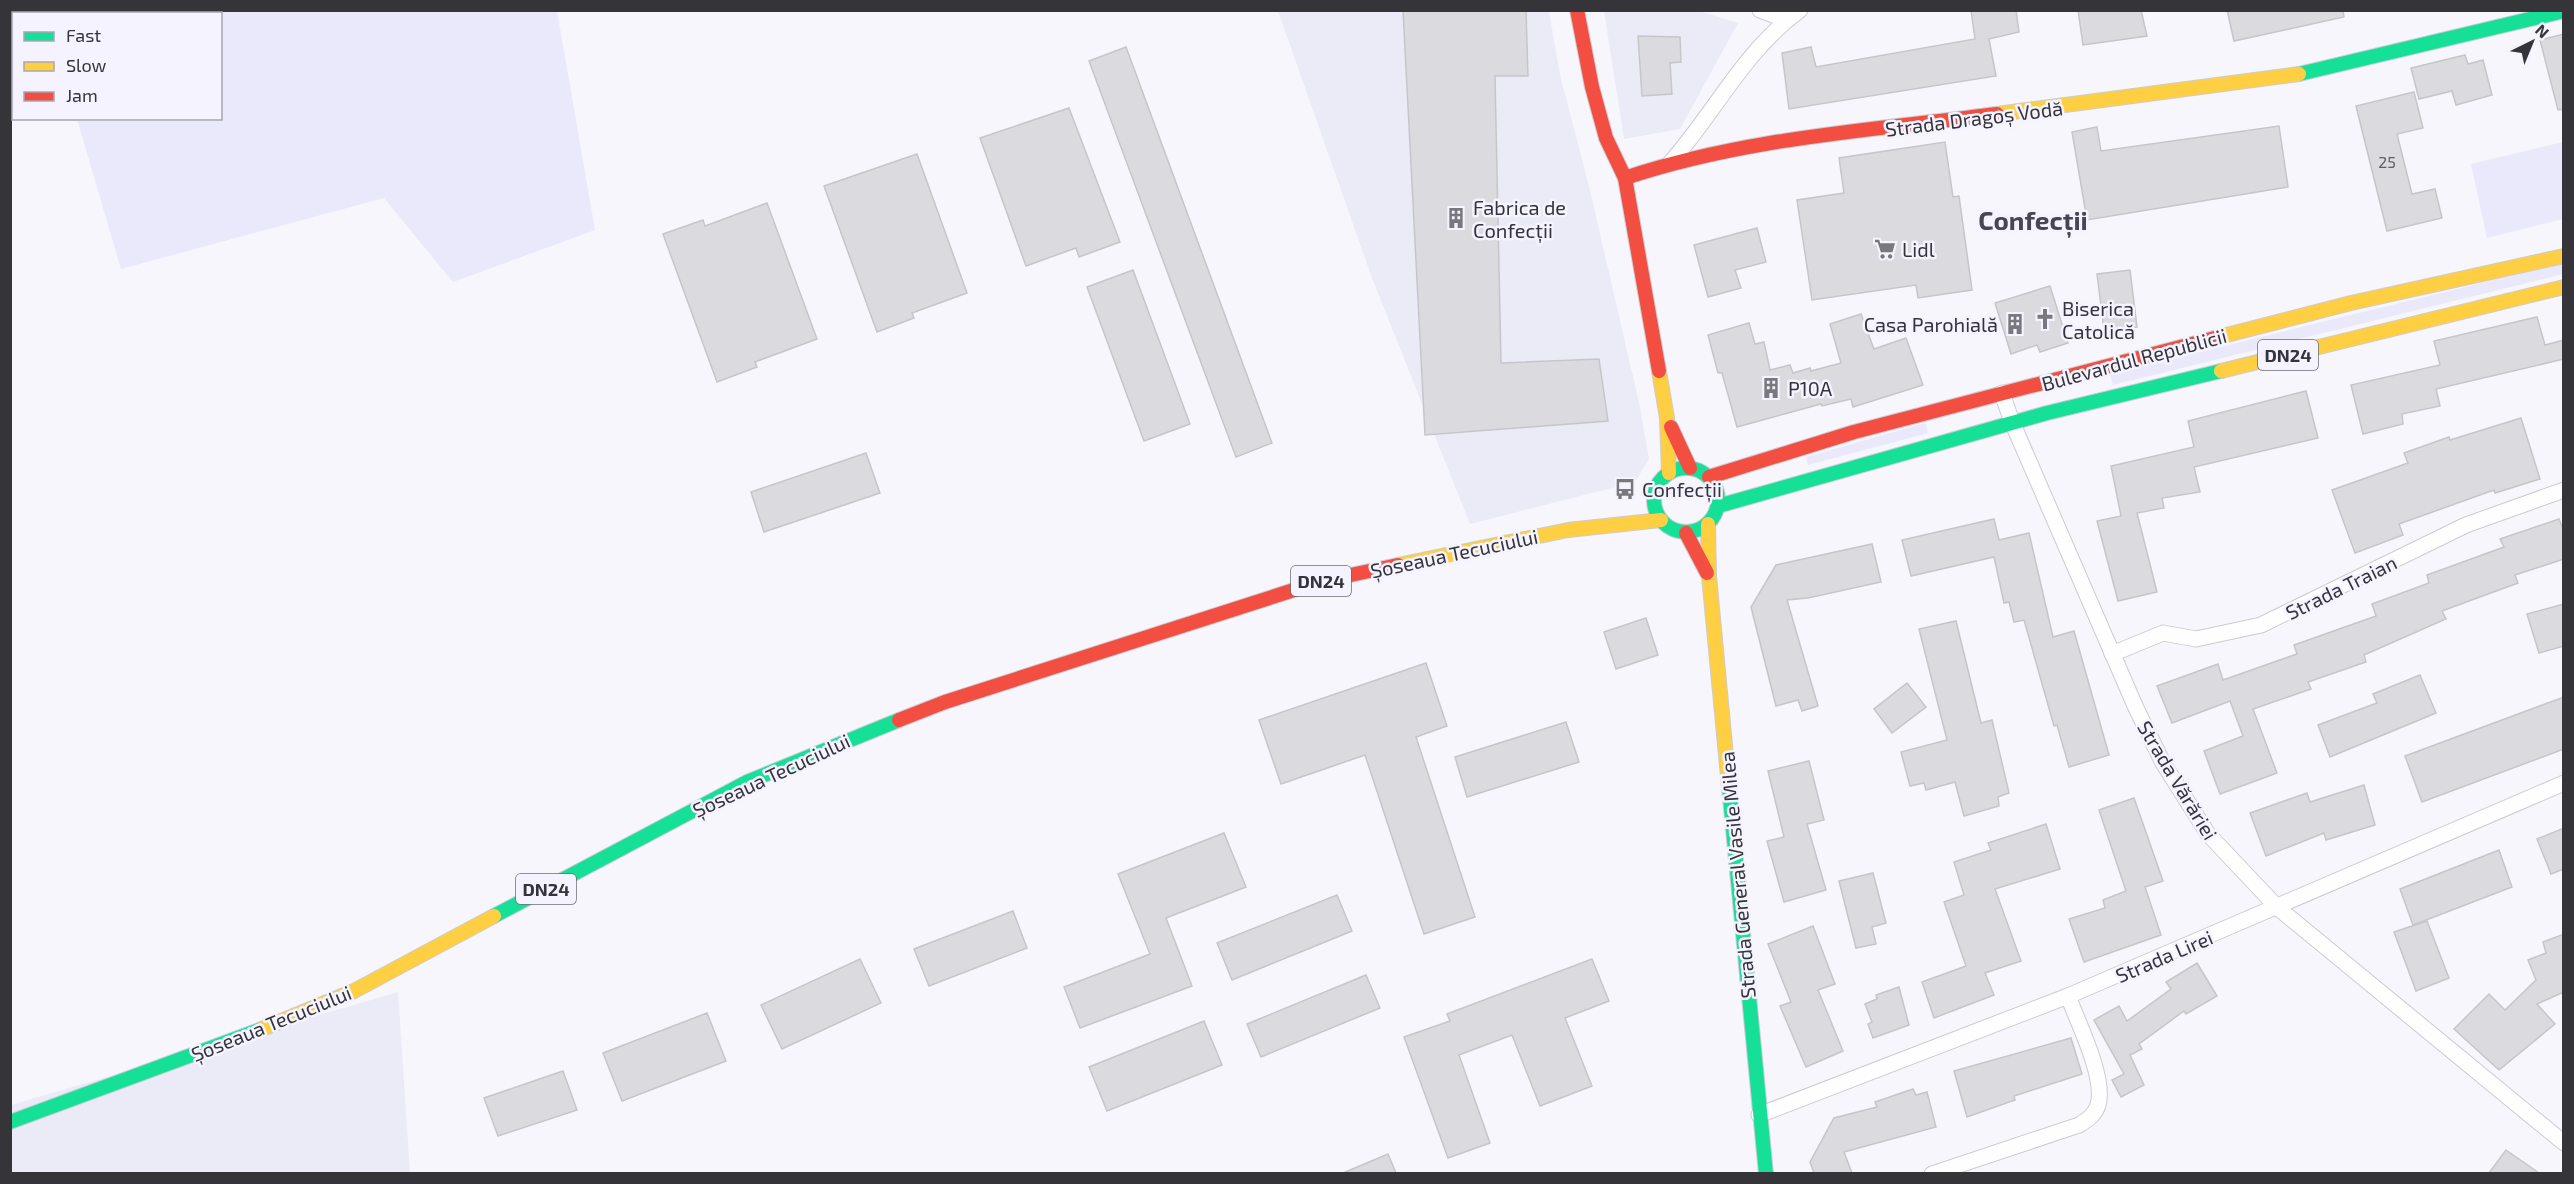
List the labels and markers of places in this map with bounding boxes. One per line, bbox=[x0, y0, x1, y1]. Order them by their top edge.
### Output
place label: Fabrica de Confecții bbox=[1473, 195, 1566, 244]
building icon: Fabrica de Confecții bbox=[1444, 206, 1468, 230]
supermarket icon: Lidl bbox=[1873, 237, 1897, 261]
place label: Lidl bbox=[1902, 237, 1935, 261]
place label: Biserica Catolică bbox=[2062, 296, 2135, 343]
church icon: Biserica Catolică bbox=[2033, 307, 2057, 331]
place label: Casa Parohială bbox=[1864, 312, 1998, 336]
building icon: Casa Parohială bbox=[2003, 312, 2027, 336]
building icon: P10A bbox=[1759, 376, 1783, 400]
place label: P10A bbox=[1788, 376, 1833, 400]
bus stop icon: Confecții bbox=[1613, 477, 1637, 501]
place label: Confecții bbox=[1642, 477, 1722, 503]

